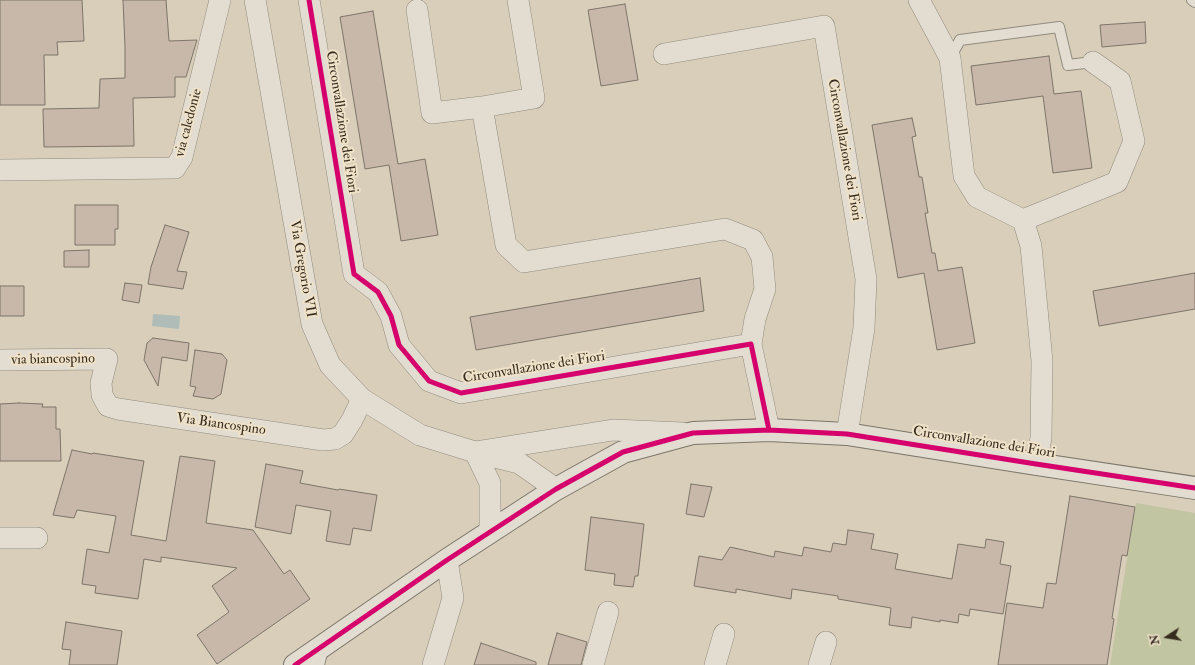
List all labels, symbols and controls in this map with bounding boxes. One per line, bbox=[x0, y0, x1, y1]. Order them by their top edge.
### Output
street label: Circonvallazione dei Fiori bbox=[321, 50, 361, 194]
street label: Circonvallazione dei Fiori bbox=[823, 78, 865, 222]
street label: via caledonie bbox=[172, 87, 206, 159]
street label: Via Gregorio VII bbox=[285, 219, 319, 319]
street label: Circonvallazione dei Fiori bbox=[462, 348, 606, 388]
street label: via biancospino bbox=[11, 351, 95, 369]
street label: Via Biancospino bbox=[175, 410, 267, 440]
street label: Circonvallazione dei Fiori bbox=[912, 423, 1056, 463]
north arrow bbox=[1147, 617, 1187, 657]
text: N bbox=[1147, 633, 1162, 646]

